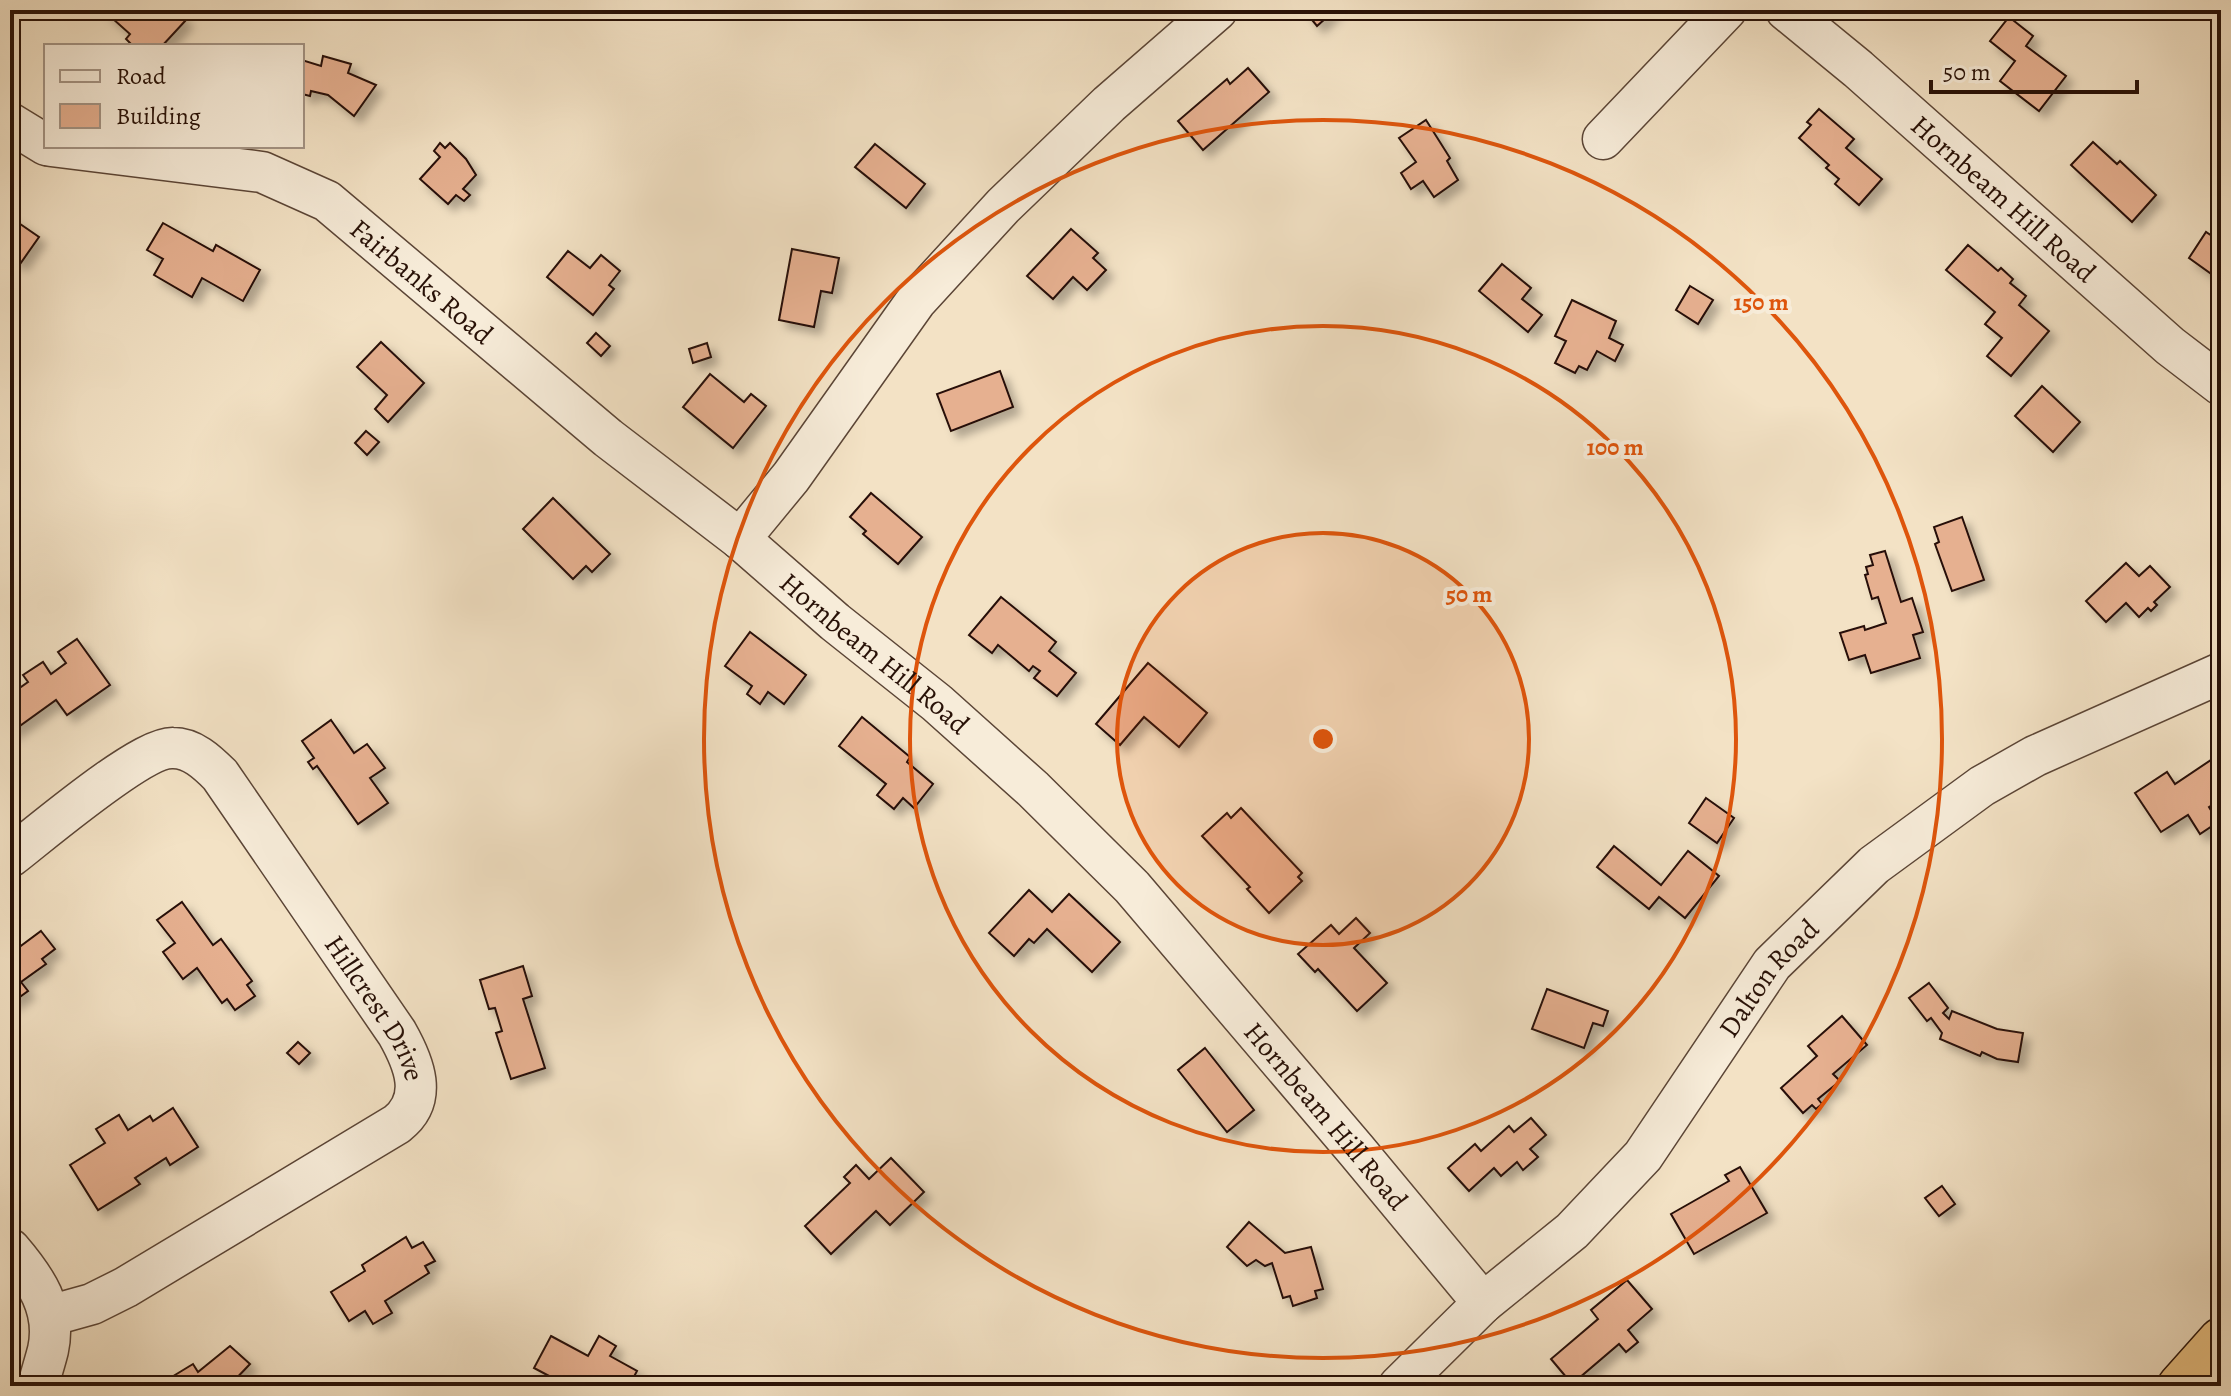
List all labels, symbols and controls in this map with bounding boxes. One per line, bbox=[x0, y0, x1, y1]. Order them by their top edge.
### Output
legend bbox=[44, 44, 304, 148]
scale bar bbox=[1931, 44, 2137, 94]
text: 50 m bbox=[1943, 56, 1991, 88]
text: Road bbox=[116, 60, 166, 92]
text: Building bbox=[116, 100, 201, 132]
street label: Hornbeam Hill Road bbox=[1902, 107, 2105, 292]
street label: Fairbanks Road bbox=[342, 210, 502, 354]
text: 150 m bbox=[1733, 286, 1789, 318]
text: 100 m bbox=[1586, 431, 1644, 463]
street label: Hornbeam Hill Road bbox=[771, 564, 978, 744]
text: 50 m bbox=[1446, 578, 1492, 610]
centre of rings bbox=[1309, 725, 1337, 753]
street label: Dalton Road bbox=[1710, 910, 1828, 1045]
street label: Hillcrest Drive bbox=[315, 928, 433, 1084]
street label: Hornbeam Hill Road bbox=[1235, 1014, 1417, 1219]

